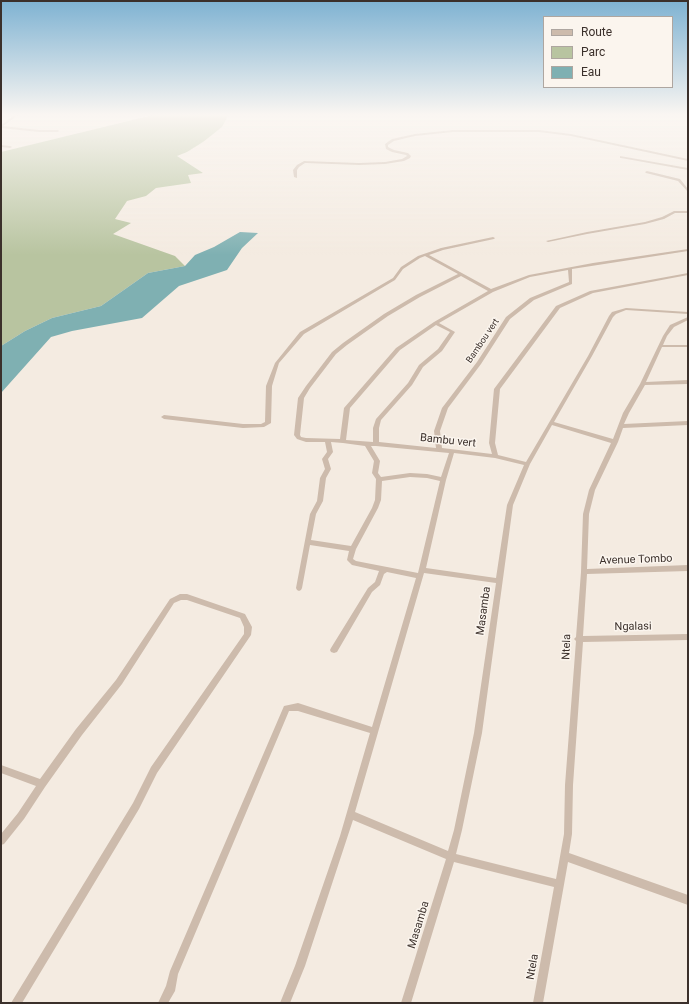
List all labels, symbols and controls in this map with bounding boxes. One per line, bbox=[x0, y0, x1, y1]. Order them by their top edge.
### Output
legend bbox=[543, 16, 673, 88]
text: Route bbox=[581, 25, 612, 39]
text: Parc bbox=[581, 45, 605, 59]
text: Eau bbox=[581, 65, 601, 79]
street label: Bambou vert bbox=[464, 317, 502, 365]
street label: Bambu vert bbox=[419, 432, 477, 450]
street label: Avenue Tombo bbox=[599, 552, 673, 568]
street label: Masamba bbox=[474, 586, 494, 636]
street label: Ngalasi bbox=[614, 620, 652, 634]
street label: Ntela bbox=[560, 634, 574, 660]
street label: Masamba bbox=[406, 900, 432, 950]
street label: Ntela bbox=[524, 953, 542, 981]

